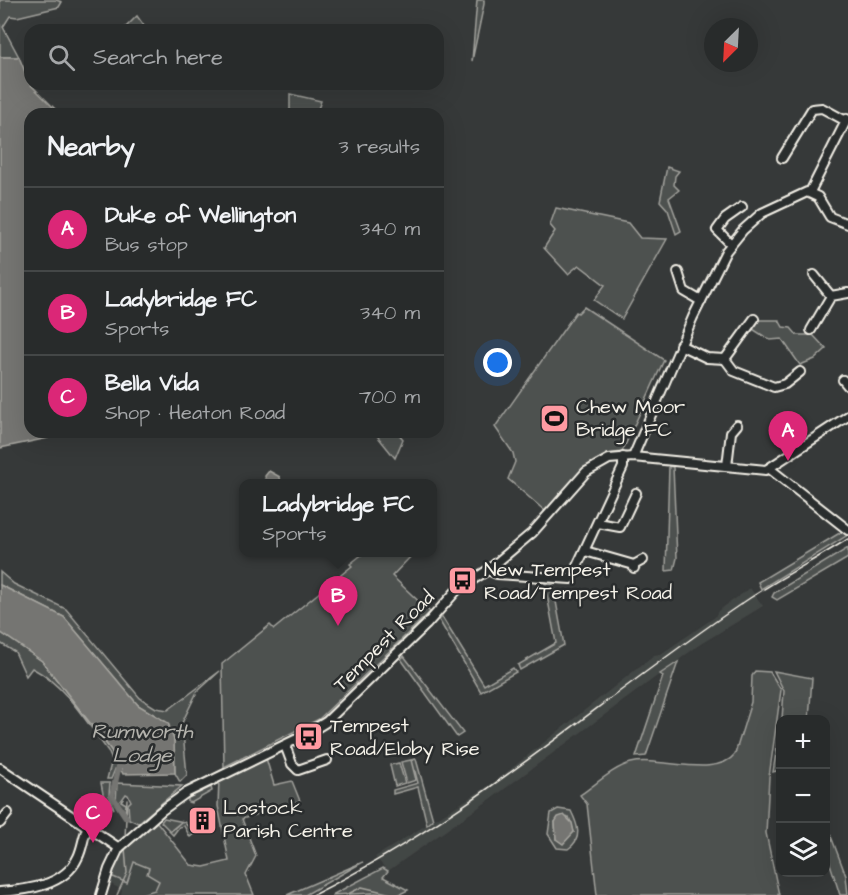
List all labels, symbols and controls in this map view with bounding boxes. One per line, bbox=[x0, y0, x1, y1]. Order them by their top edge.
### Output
north arrow bbox=[704, 18, 758, 72]
search box bbox=[24, 24, 444, 90]
icon: search bbox=[45, 41, 78, 74]
text: Search here bbox=[93, 42, 223, 73]
text: Nearby bbox=[48, 129, 135, 165]
text: 3 results bbox=[338, 133, 420, 161]
text: Duke of Wellington bbox=[105, 200, 296, 231]
text: A bbox=[61, 215, 74, 243]
text: 340 m bbox=[360, 215, 420, 243]
text: Bus stop bbox=[105, 231, 188, 259]
text: Ladybridge FC bbox=[105, 284, 257, 315]
text: B bbox=[60, 299, 75, 327]
text: 340 m bbox=[360, 299, 420, 327]
text: Sports bbox=[105, 315, 169, 343]
your location bbox=[483, 348, 512, 377]
text: Bella Vida bbox=[105, 368, 199, 399]
text: C bbox=[60, 383, 75, 411]
text: 700 m bbox=[359, 383, 420, 411]
place label: Chew Moor Bridge FC bbox=[576, 393, 685, 445]
text: Shop · Heaton Road bbox=[105, 399, 285, 427]
sports icon: Chew Moor Bridge FC bbox=[539, 403, 571, 435]
pin: A bbox=[768, 412, 808, 461]
popup bbox=[239, 479, 437, 557]
text: Ladybridge FC bbox=[262, 489, 414, 520]
text: Sports bbox=[262, 520, 327, 548]
place label: New Tempest Road/Tempest Road bbox=[484, 556, 672, 607]
bus stop icon: New Tempest Road/Tempest Road bbox=[447, 565, 479, 597]
pin: B bbox=[318, 576, 358, 626]
street label: Tempest Road bbox=[327, 584, 441, 698]
place label: Tempest Road/Eloby Rise bbox=[330, 712, 480, 764]
map controls bbox=[776, 715, 830, 877]
button: + bbox=[776, 715, 830, 769]
water label: Rumworth Lodge bbox=[91, 717, 194, 771]
bus stop icon: Tempest Road/Eloby Rise bbox=[293, 721, 325, 753]
button: − bbox=[776, 769, 830, 823]
pin: C bbox=[74, 794, 112, 843]
place label: Lostock Parish Centre bbox=[223, 794, 353, 845]
building icon: Lostock Parish Centre bbox=[186, 804, 218, 836]
button: layers bbox=[776, 823, 830, 877]

